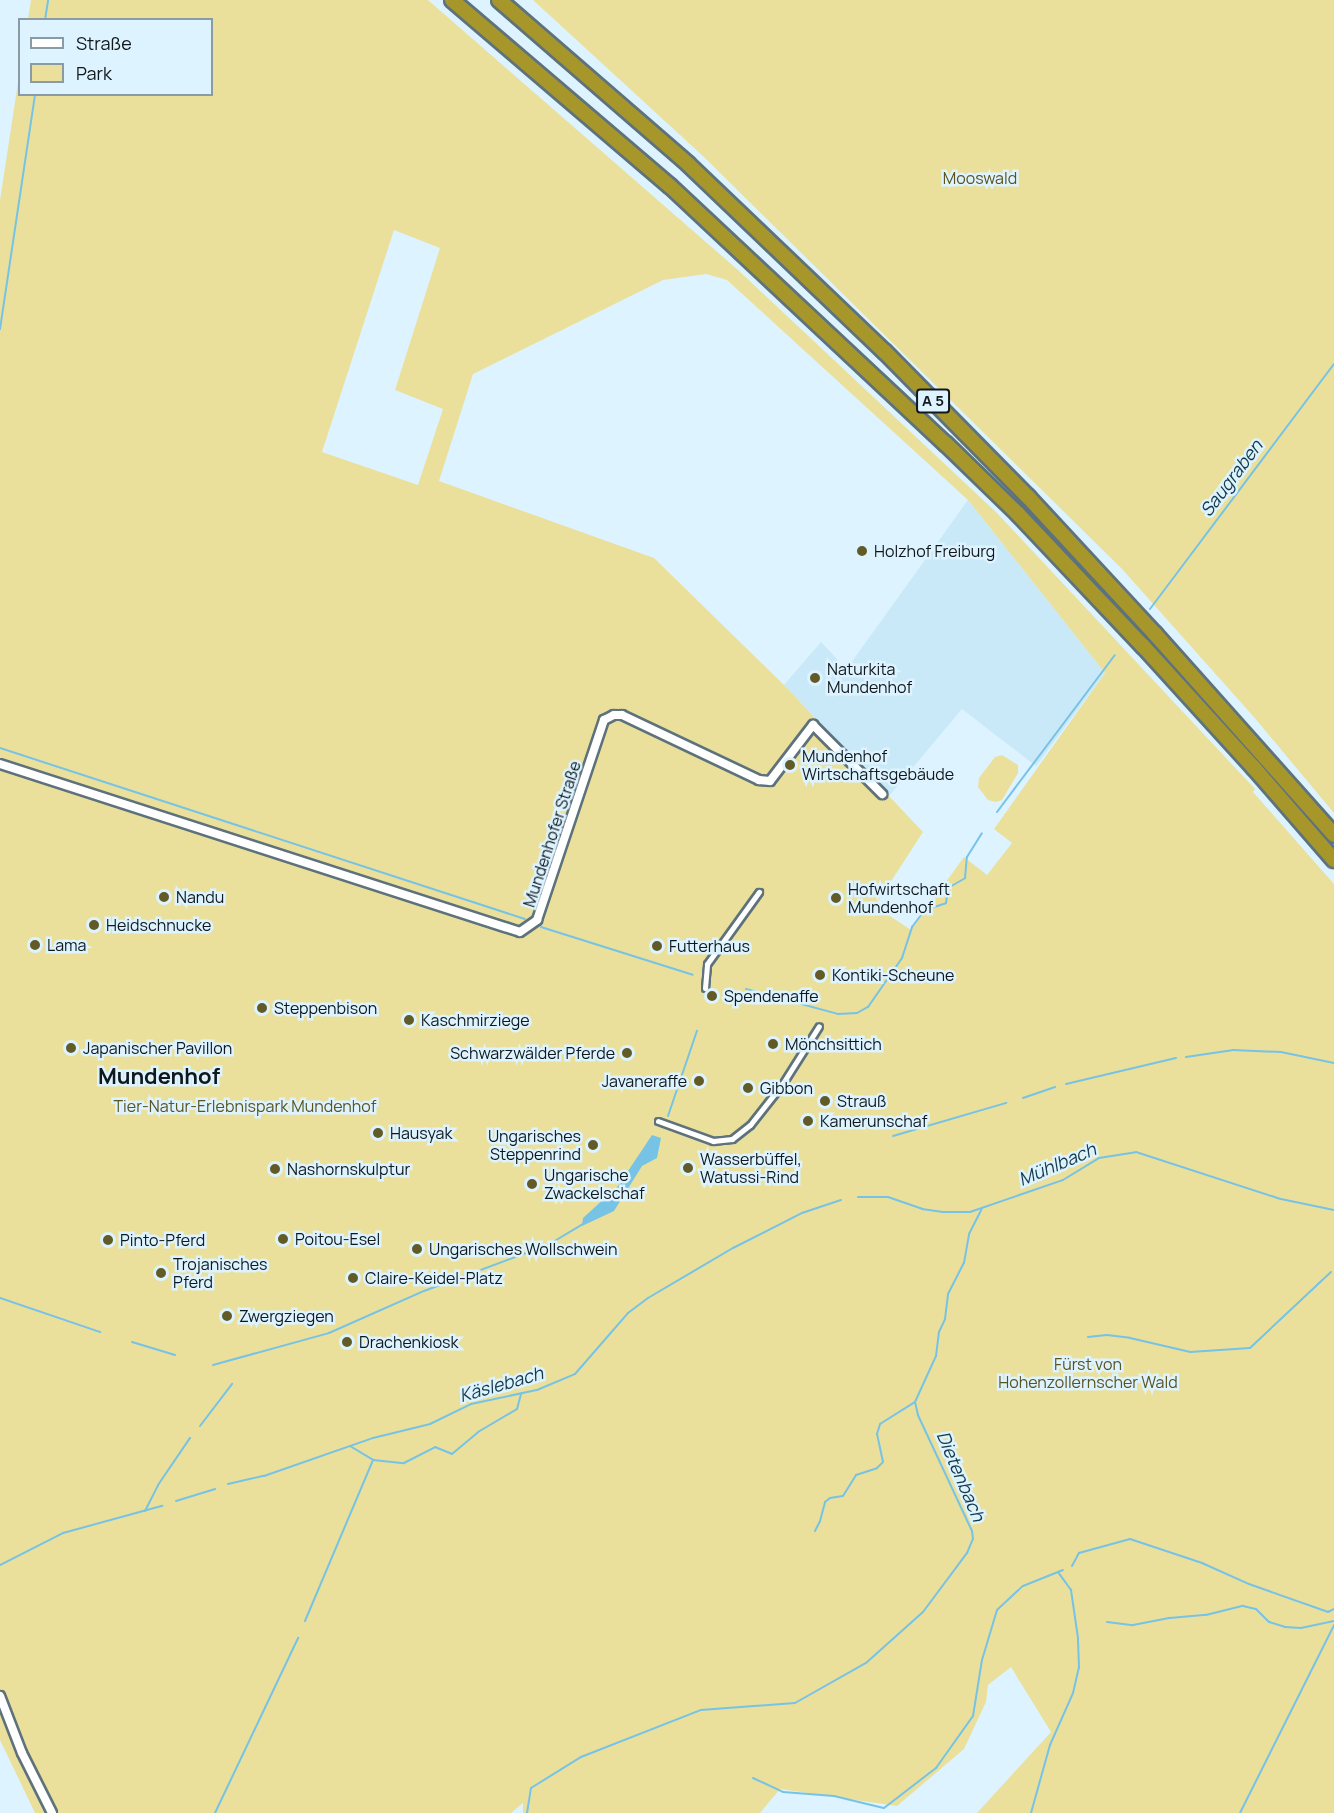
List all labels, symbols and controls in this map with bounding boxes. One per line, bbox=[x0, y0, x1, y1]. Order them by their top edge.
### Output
legend bbox=[18, 18, 213, 96]
text: Straße bbox=[76, 31, 132, 55]
text: Park bbox=[76, 61, 112, 85]
park label: Mooswald bbox=[943, 168, 1017, 188]
road number: A 5 bbox=[915, 389, 951, 413]
water label: Saugraben bbox=[1195, 435, 1267, 521]
place label: Holzhof Freiburg bbox=[874, 541, 995, 561]
marker: Holzhof Freiburg bbox=[855, 544, 869, 558]
place label: Naturkita Mundenhof bbox=[827, 659, 912, 697]
marker: Naturkita Mundenhof bbox=[808, 671, 822, 685]
place label: Mundenhof Wirtschaftsgebäude bbox=[802, 746, 954, 784]
street label: Mundenhofer Straße bbox=[519, 758, 585, 910]
marker: Mundenhof Wirtschaftsgebäude bbox=[783, 758, 797, 772]
place label: Hofwirtschaft Mundenhof bbox=[848, 879, 950, 917]
place label: Nandu bbox=[176, 887, 224, 907]
marker: Nandu bbox=[157, 890, 171, 904]
marker: Hofwirtschaft Mundenhof bbox=[829, 891, 843, 905]
place label: Heidschnucke bbox=[106, 915, 211, 935]
marker: Heidschnucke bbox=[87, 918, 101, 932]
place label: Lama bbox=[47, 935, 87, 955]
place label: Futterhaus bbox=[669, 936, 750, 956]
marker: Lama bbox=[28, 938, 42, 952]
marker: Futterhaus bbox=[650, 939, 664, 953]
place label: Kontiki-Scheune bbox=[832, 965, 954, 985]
marker: Kontiki-Scheune bbox=[813, 968, 827, 982]
place label: Spendenaffe bbox=[724, 986, 819, 1006]
marker: Spendenaffe bbox=[705, 989, 719, 1003]
place label: Steppenbison bbox=[274, 998, 377, 1018]
marker: Steppenbison bbox=[255, 1001, 269, 1015]
place label: Kaschmirziege bbox=[421, 1010, 530, 1030]
marker: Kaschmirziege bbox=[402, 1013, 416, 1027]
place label: Mönchsittich bbox=[785, 1034, 882, 1054]
marker: Mönchsittich bbox=[766, 1037, 780, 1051]
place label: Japanischer Pavillon bbox=[83, 1038, 232, 1058]
marker: Japanischer Pavillon bbox=[64, 1041, 78, 1055]
place label: Schwarzwälder Pferde bbox=[450, 1043, 615, 1063]
marker: Schwarzwälder Pferde bbox=[620, 1046, 634, 1060]
district label: Mundenhof bbox=[98, 1064, 220, 1090]
place label: Javaneraffe bbox=[602, 1071, 687, 1091]
marker: Javaneraffe bbox=[692, 1074, 706, 1088]
place label: Gibbon bbox=[760, 1078, 813, 1098]
marker: Gibbon bbox=[741, 1081, 755, 1095]
place label: Strauß bbox=[837, 1091, 887, 1111]
marker: Strauß bbox=[818, 1094, 832, 1108]
park label: Tier-Natur-Erlebnispark Mundenhof bbox=[114, 1096, 376, 1116]
place label: Kamerunschaf bbox=[820, 1111, 927, 1131]
marker: Kamerunschaf bbox=[801, 1114, 815, 1128]
place label: Hausyak bbox=[390, 1123, 452, 1143]
marker: Hausyak bbox=[371, 1126, 385, 1140]
place label: Ungarisches Steppenrind bbox=[488, 1126, 581, 1164]
marker: Ungarisches Steppenrind bbox=[586, 1138, 600, 1152]
water label: Mühlbach bbox=[1015, 1138, 1099, 1190]
place label: Wasserbüffel, Watussi-Rind bbox=[700, 1149, 802, 1187]
place label: Nashornskulptur bbox=[287, 1159, 410, 1179]
marker: Wasserbüffel, Watussi-Rind bbox=[681, 1161, 695, 1175]
marker: Nashornskulptur bbox=[268, 1162, 282, 1176]
place label: Ungarische Zwackelschaf bbox=[544, 1165, 645, 1203]
marker: Ungarische Zwackelschaf bbox=[525, 1177, 539, 1191]
place label: Poitou-Esel bbox=[295, 1229, 380, 1249]
place label: Pinto-Pferd bbox=[120, 1230, 205, 1250]
marker: Poitou-Esel bbox=[276, 1232, 290, 1246]
marker: Pinto-Pferd bbox=[101, 1233, 115, 1247]
place label: Ungarisches Wollschwein bbox=[429, 1239, 618, 1259]
marker: Ungarisches Wollschwein bbox=[410, 1242, 424, 1256]
place label: Trojanisches Pferd bbox=[173, 1254, 267, 1292]
marker: Trojanisches Pferd bbox=[154, 1266, 168, 1280]
place label: Claire-Keidel-Platz bbox=[365, 1268, 503, 1288]
marker: Claire-Keidel-Platz bbox=[346, 1271, 360, 1285]
place label: Zwergziegen bbox=[239, 1306, 334, 1326]
marker: Zwergziegen bbox=[220, 1309, 234, 1323]
place label: Drachenkiosk bbox=[359, 1332, 458, 1352]
marker: Drachenkiosk bbox=[340, 1335, 354, 1349]
park label: Fürst von Hohenzollernscher Wald bbox=[998, 1354, 1178, 1392]
water label: Käslebach bbox=[457, 1362, 545, 1406]
water label: Dietenbach bbox=[932, 1428, 990, 1524]

